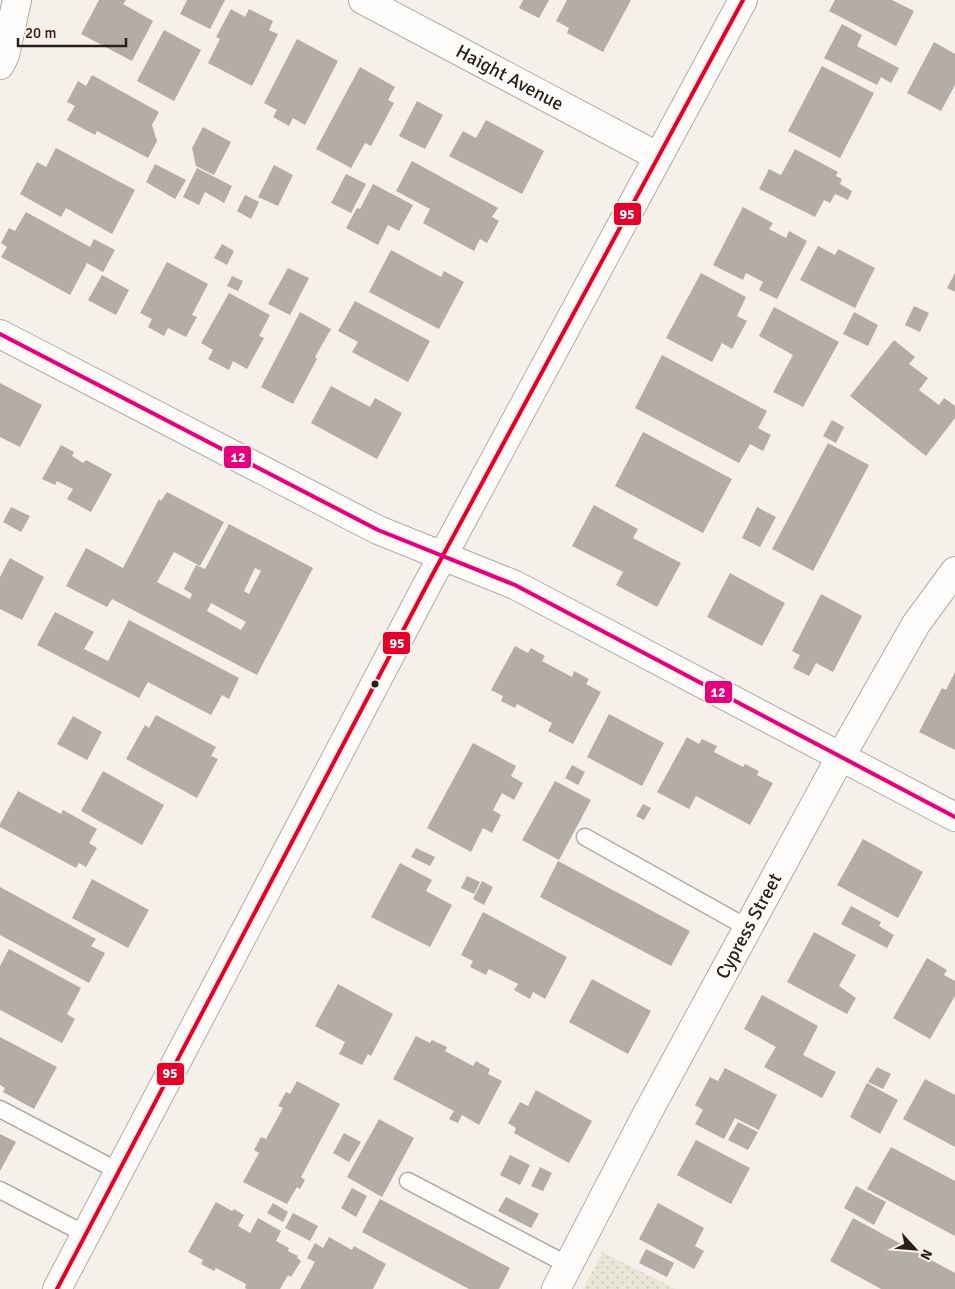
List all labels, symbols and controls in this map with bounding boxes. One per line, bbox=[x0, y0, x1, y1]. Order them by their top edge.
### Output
scale bar bbox=[18, 15, 125, 47]
text: 20 m bbox=[25, 24, 56, 42]
street label: Haight Avenue bbox=[452, 39, 568, 116]
line badge: 95 bbox=[613, 202, 642, 226]
text: 95 bbox=[619, 206, 635, 223]
line badge: 12 bbox=[223, 445, 252, 469]
text: 12 bbox=[230, 449, 246, 466]
line badge: 95 bbox=[382, 631, 411, 655]
text: 95 bbox=[389, 635, 405, 652]
unlabelled marker bbox=[370, 679, 380, 689]
line badge: 12 bbox=[704, 680, 733, 704]
text: 12 bbox=[710, 684, 726, 701]
street label: Cypress Street bbox=[710, 869, 787, 983]
line badge: 95 bbox=[156, 1062, 185, 1086]
text: 95 bbox=[162, 1065, 178, 1082]
north arrow bbox=[890, 1224, 940, 1274]
text: N bbox=[916, 1246, 936, 1263]

